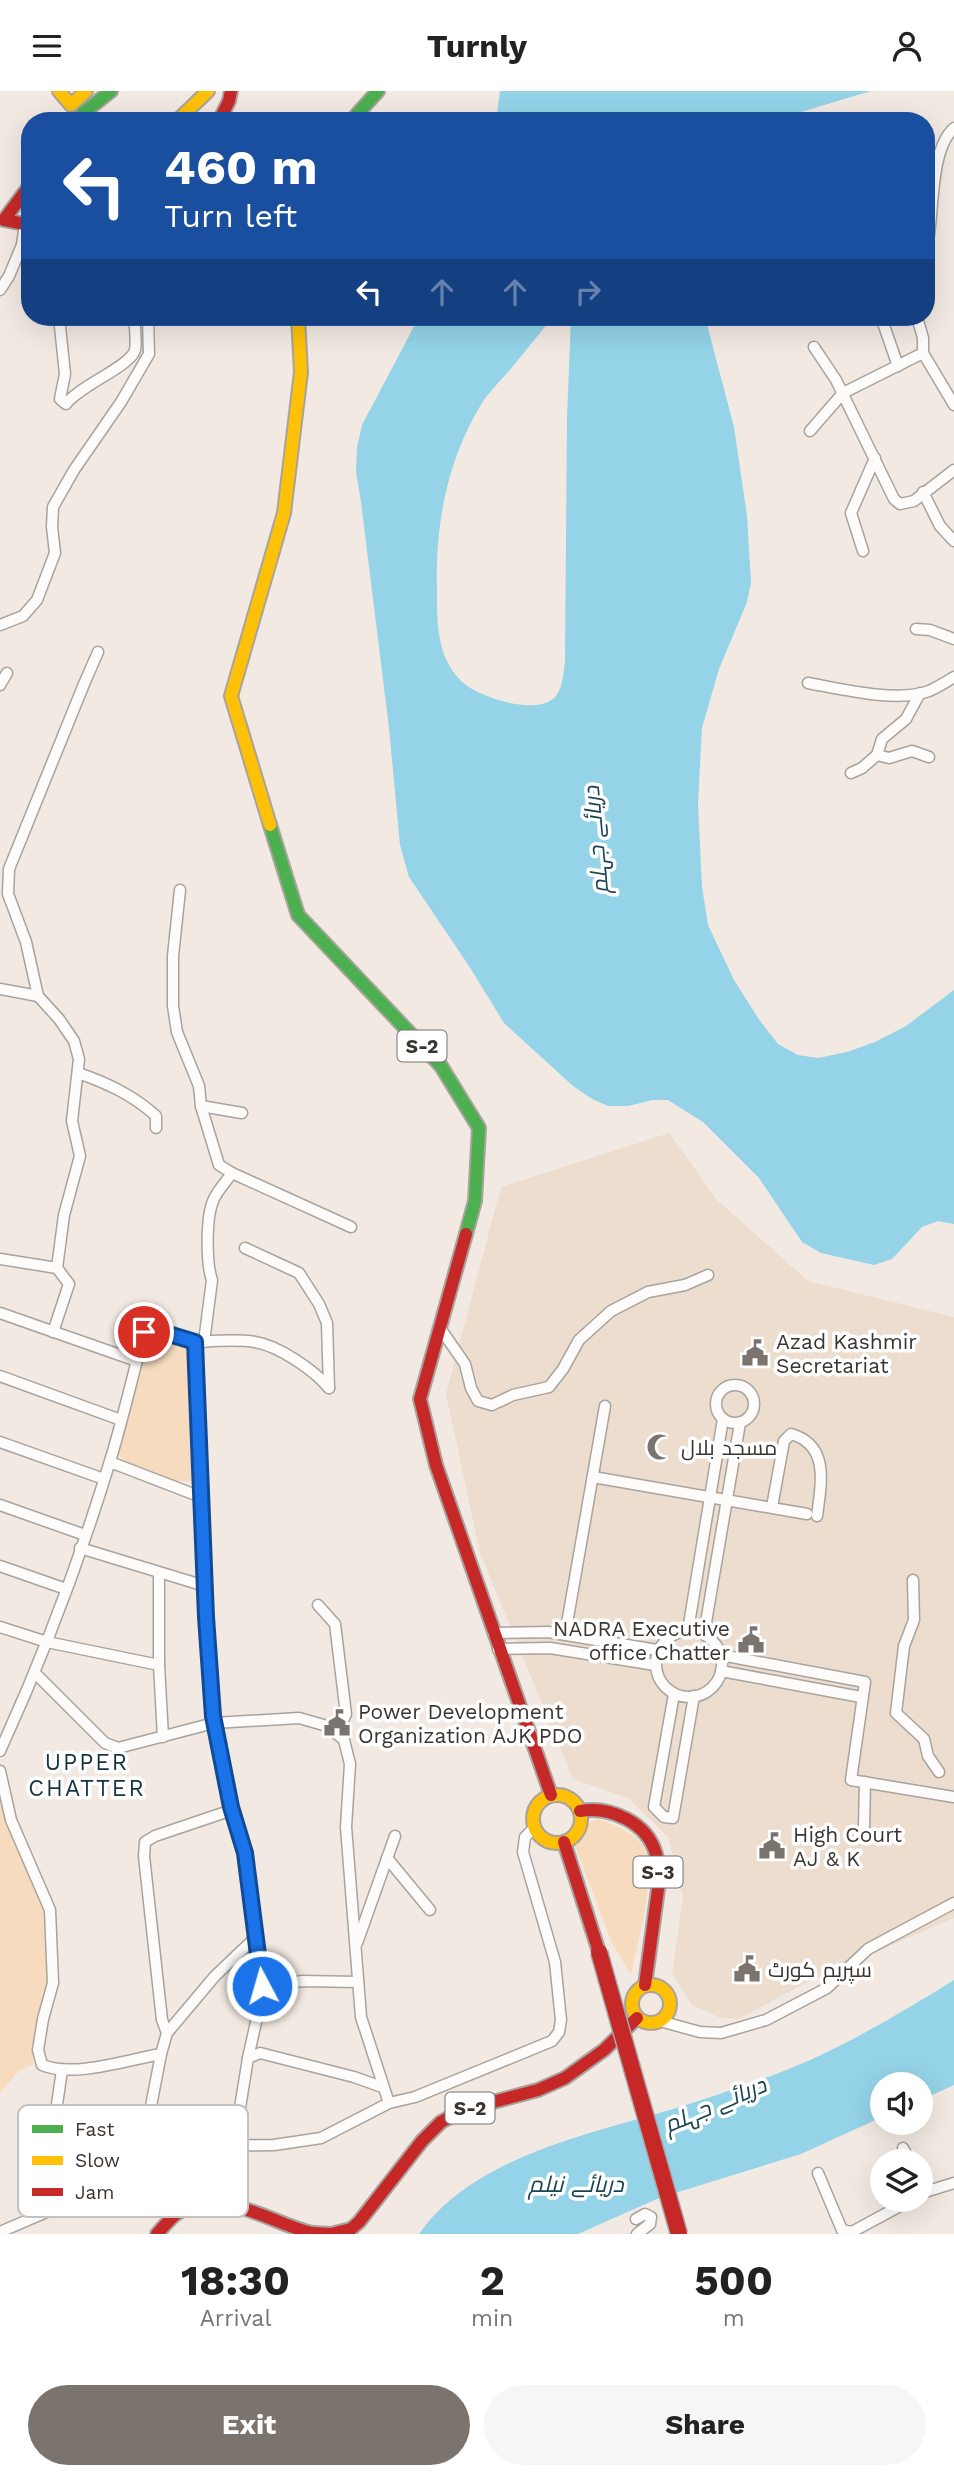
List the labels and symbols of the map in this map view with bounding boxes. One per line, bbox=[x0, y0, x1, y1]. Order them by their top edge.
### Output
water label: دریائے جہلم bbox=[578, 784, 616, 896]
road number: S-2 bbox=[398, 1030, 446, 1061]
pin bbox=[114, 1302, 174, 1362]
place label: Azad Kashmir Secretariat bbox=[776, 1329, 917, 1378]
public building icon: Azad Kashmir Secretariat bbox=[740, 1338, 770, 1368]
mosque icon: مسجد بلال bbox=[645, 1432, 675, 1462]
place label: مسجد بلال bbox=[681, 1435, 777, 1461]
place label: NADRA Executive office Chatter bbox=[553, 1616, 730, 1665]
public building icon: NADRA Executive office Chatter bbox=[736, 1625, 766, 1655]
place label: Power Development Organization AJK PDO bbox=[358, 1699, 582, 1748]
public building icon: Power Development Organization AJK PDO bbox=[322, 1708, 352, 1738]
district label: UPPER CHATTER bbox=[28, 1749, 146, 1802]
place label: High Court AJ & K bbox=[793, 1822, 902, 1871]
public building icon: High Court AJ & K bbox=[757, 1831, 787, 1861]
road number: S-3 bbox=[634, 1856, 682, 1887]
position arrow bbox=[225, 1949, 299, 2023]
public building icon: سپریم کورٹ bbox=[732, 1954, 762, 1984]
place label: سپریم کورٹ bbox=[768, 1957, 872, 1984]
water label: دریائے جہلم bbox=[659, 2071, 772, 2141]
road number: S-2 bbox=[446, 2093, 494, 2124]
legend bbox=[18, 2105, 248, 2217]
text: Fast bbox=[75, 2118, 114, 2141]
text: Slow bbox=[75, 2149, 120, 2172]
water label: دریائے نیلم bbox=[527, 2171, 625, 2200]
text: Jam bbox=[75, 2181, 114, 2204]

